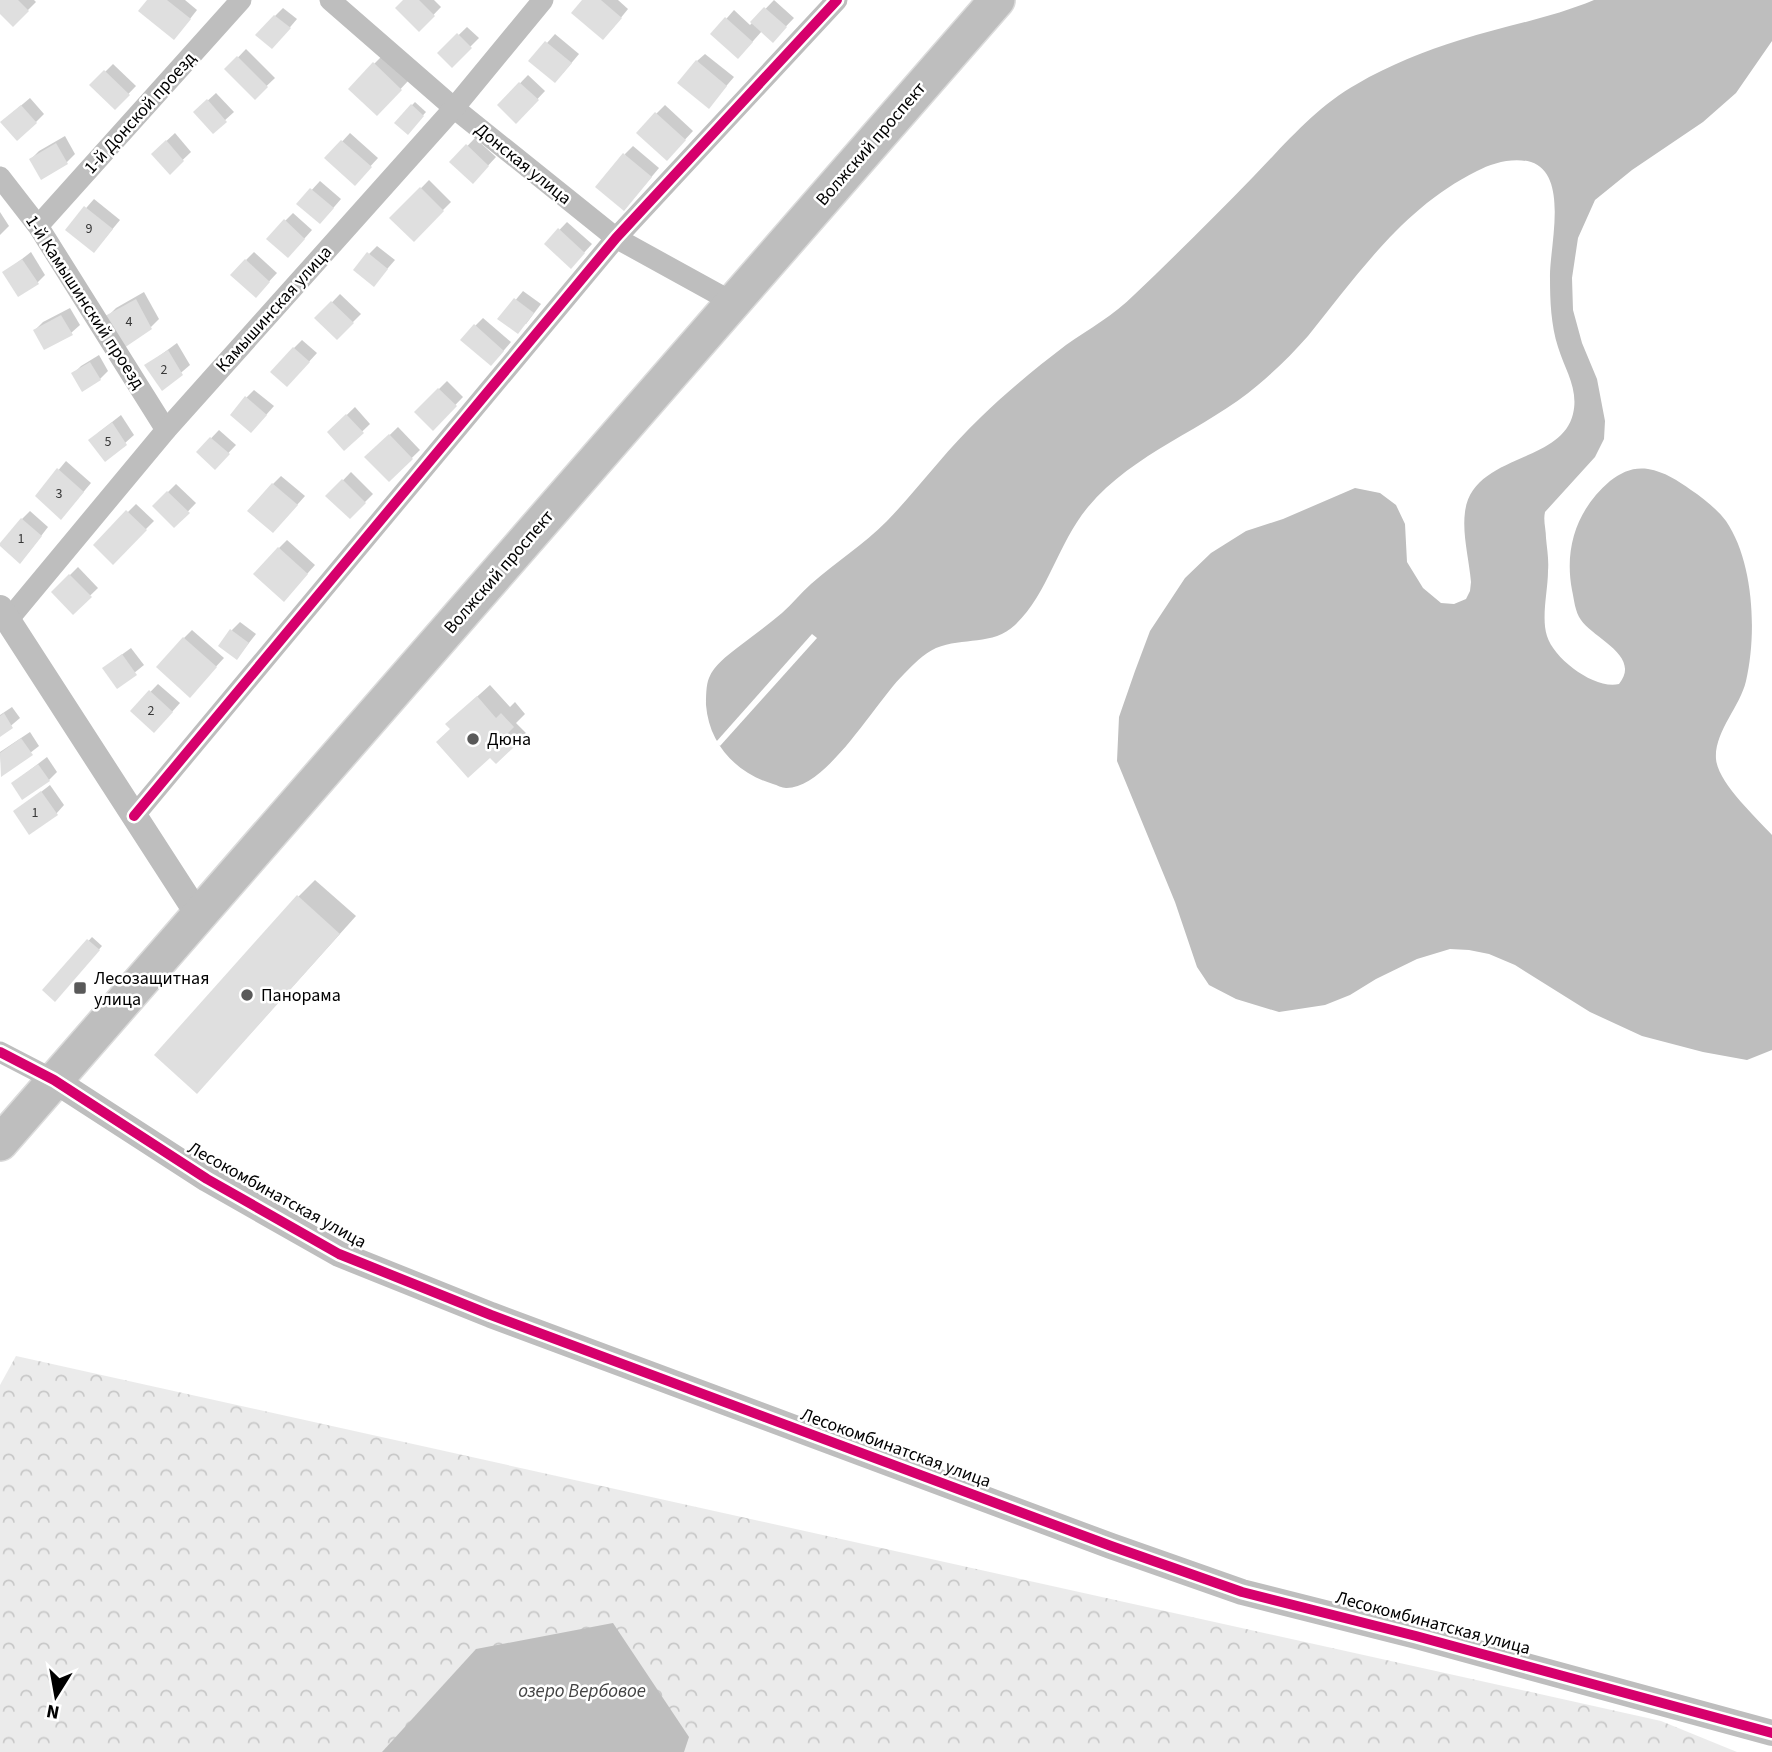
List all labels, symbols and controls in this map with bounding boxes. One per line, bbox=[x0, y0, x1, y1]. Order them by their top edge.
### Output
street label: 1-й Донской проезд bbox=[78, 46, 202, 180]
street label: Волжский проспект bbox=[810, 77, 932, 211]
street label: Донская улица bbox=[469, 117, 577, 211]
street label: 1-й Камышинский проезд bbox=[19, 210, 151, 394]
house number: 9 bbox=[86, 219, 93, 239]
street label: Камышинская улица bbox=[210, 240, 338, 378]
house number: 4 bbox=[126, 312, 133, 332]
house number: 2 bbox=[161, 360, 168, 380]
house number: 5 bbox=[105, 432, 112, 452]
house number: 3 bbox=[56, 484, 63, 504]
street label: Волжский проспект bbox=[438, 505, 560, 639]
house number: 1 bbox=[18, 529, 25, 549]
house number: 2 bbox=[148, 701, 155, 721]
place label: Дюна bbox=[487, 727, 531, 752]
marker: Дюна bbox=[465, 731, 481, 747]
house number: 1 bbox=[32, 803, 39, 823]
place label: Лесозащитная улица bbox=[94, 966, 209, 1012]
marker: Лесозащитная улица bbox=[72, 980, 88, 996]
place label: Панорама bbox=[261, 983, 341, 1008]
marker: Панорама bbox=[239, 987, 255, 1003]
street label: Лесокомбинатская улица bbox=[183, 1135, 371, 1255]
street label: Лесокомбинатская улица bbox=[797, 1402, 995, 1494]
street label: Лесокомбинатская улица bbox=[1333, 1585, 1533, 1661]
north arrow bbox=[21, 1661, 91, 1731]
water label: озеро Вербовое bbox=[518, 1678, 646, 1705]
text: N bbox=[44, 1697, 62, 1726]

